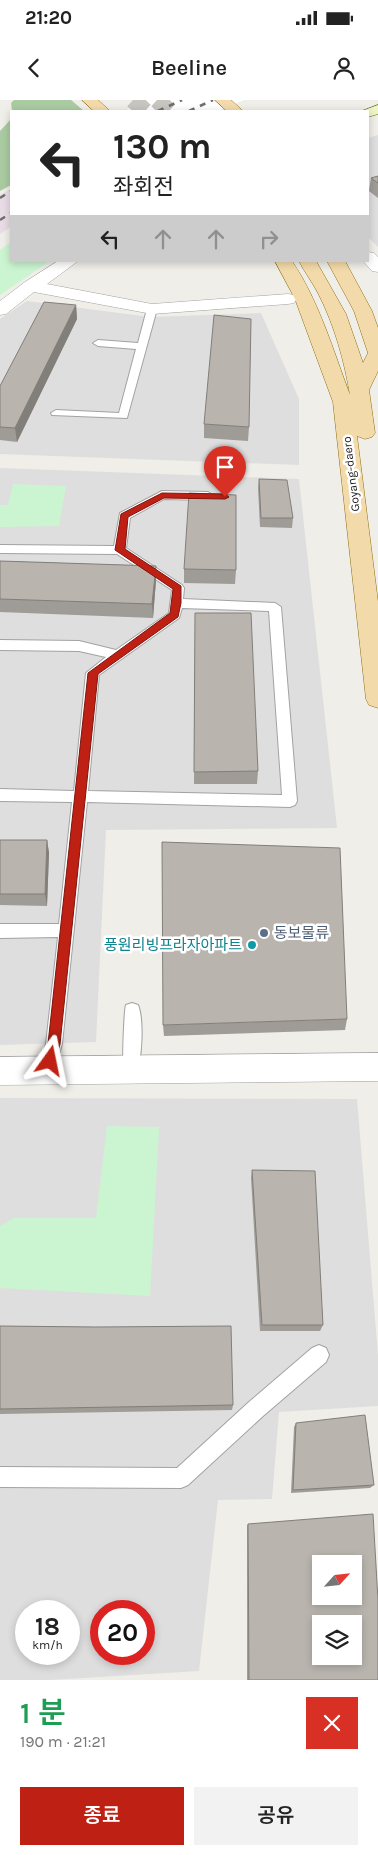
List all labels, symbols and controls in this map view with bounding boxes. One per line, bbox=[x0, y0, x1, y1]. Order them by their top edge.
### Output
text: 21:20 bbox=[25, 7, 72, 29]
icon: back bbox=[20, 54, 48, 82]
icon: person bbox=[330, 54, 358, 82]
text: Beeline bbox=[151, 55, 227, 81]
text: 130 m bbox=[113, 126, 211, 167]
icon: left bbox=[30, 130, 95, 195]
text: 좌회전 bbox=[113, 174, 174, 200]
icon: left bbox=[96, 225, 124, 253]
icon: ahead bbox=[149, 225, 177, 253]
icon: ahead bbox=[202, 225, 230, 253]
icon: right bbox=[255, 225, 283, 253]
street label: Goyang-daero bbox=[339, 436, 363, 512]
pin bbox=[204, 446, 246, 497]
icon: arrive bbox=[211, 453, 239, 481]
place label: 동보물류 bbox=[274, 924, 329, 942]
marker: 동보물류 bbox=[258, 927, 270, 939]
place label: 풍원리빙프라자아파트 bbox=[104, 936, 242, 954]
marker: 풍원리빙프라자아파트 bbox=[246, 939, 258, 951]
position arrow bbox=[23, 1034, 75, 1086]
north arrow bbox=[312, 1555, 362, 1605]
map controls bbox=[312, 1555, 362, 1665]
speed limit sign: 20 bbox=[90, 1600, 155, 1665]
text: 18 bbox=[35, 1612, 60, 1641]
button: layers bbox=[312, 1615, 362, 1665]
text: km/h bbox=[32, 1638, 63, 1652]
text: 1 분 bbox=[20, 1695, 66, 1731]
button: close bbox=[306, 1697, 358, 1749]
text: 190 m · 21:21 bbox=[20, 1732, 106, 1751]
button: 종료 bbox=[20, 1787, 184, 1845]
button: 공유 bbox=[194, 1787, 358, 1845]

